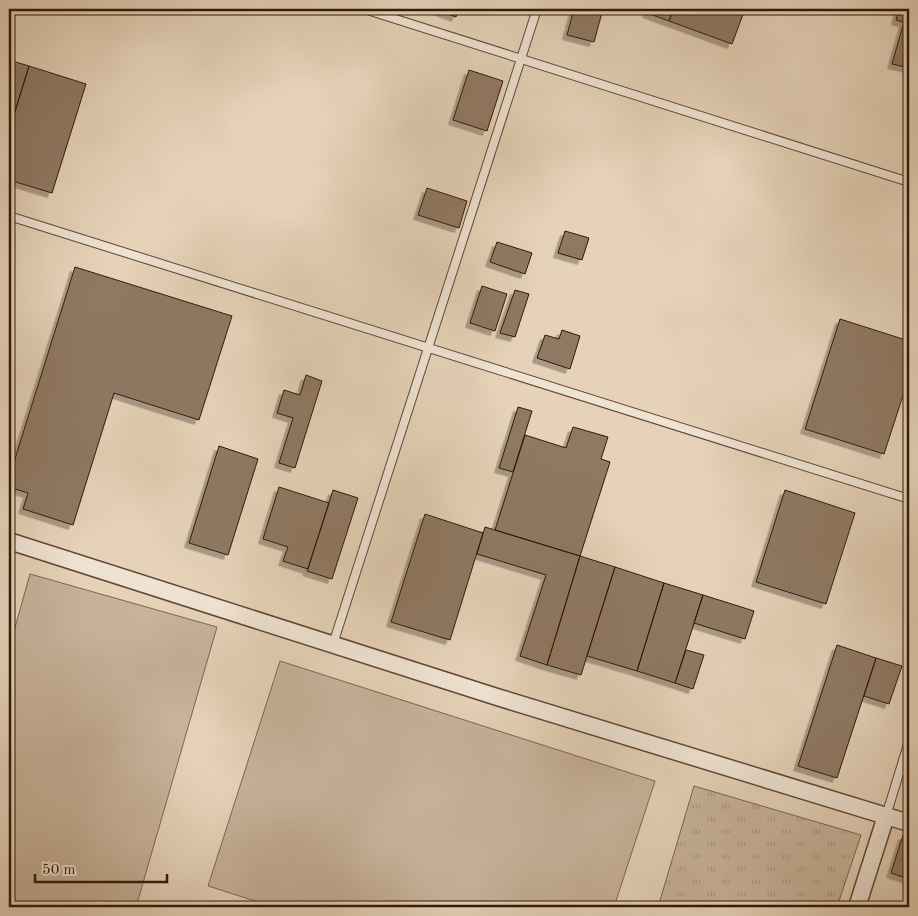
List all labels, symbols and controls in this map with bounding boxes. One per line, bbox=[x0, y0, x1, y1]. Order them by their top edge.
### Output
scale bar bbox=[35, 851, 168, 883]
text: 50 m bbox=[42, 863, 76, 878]

